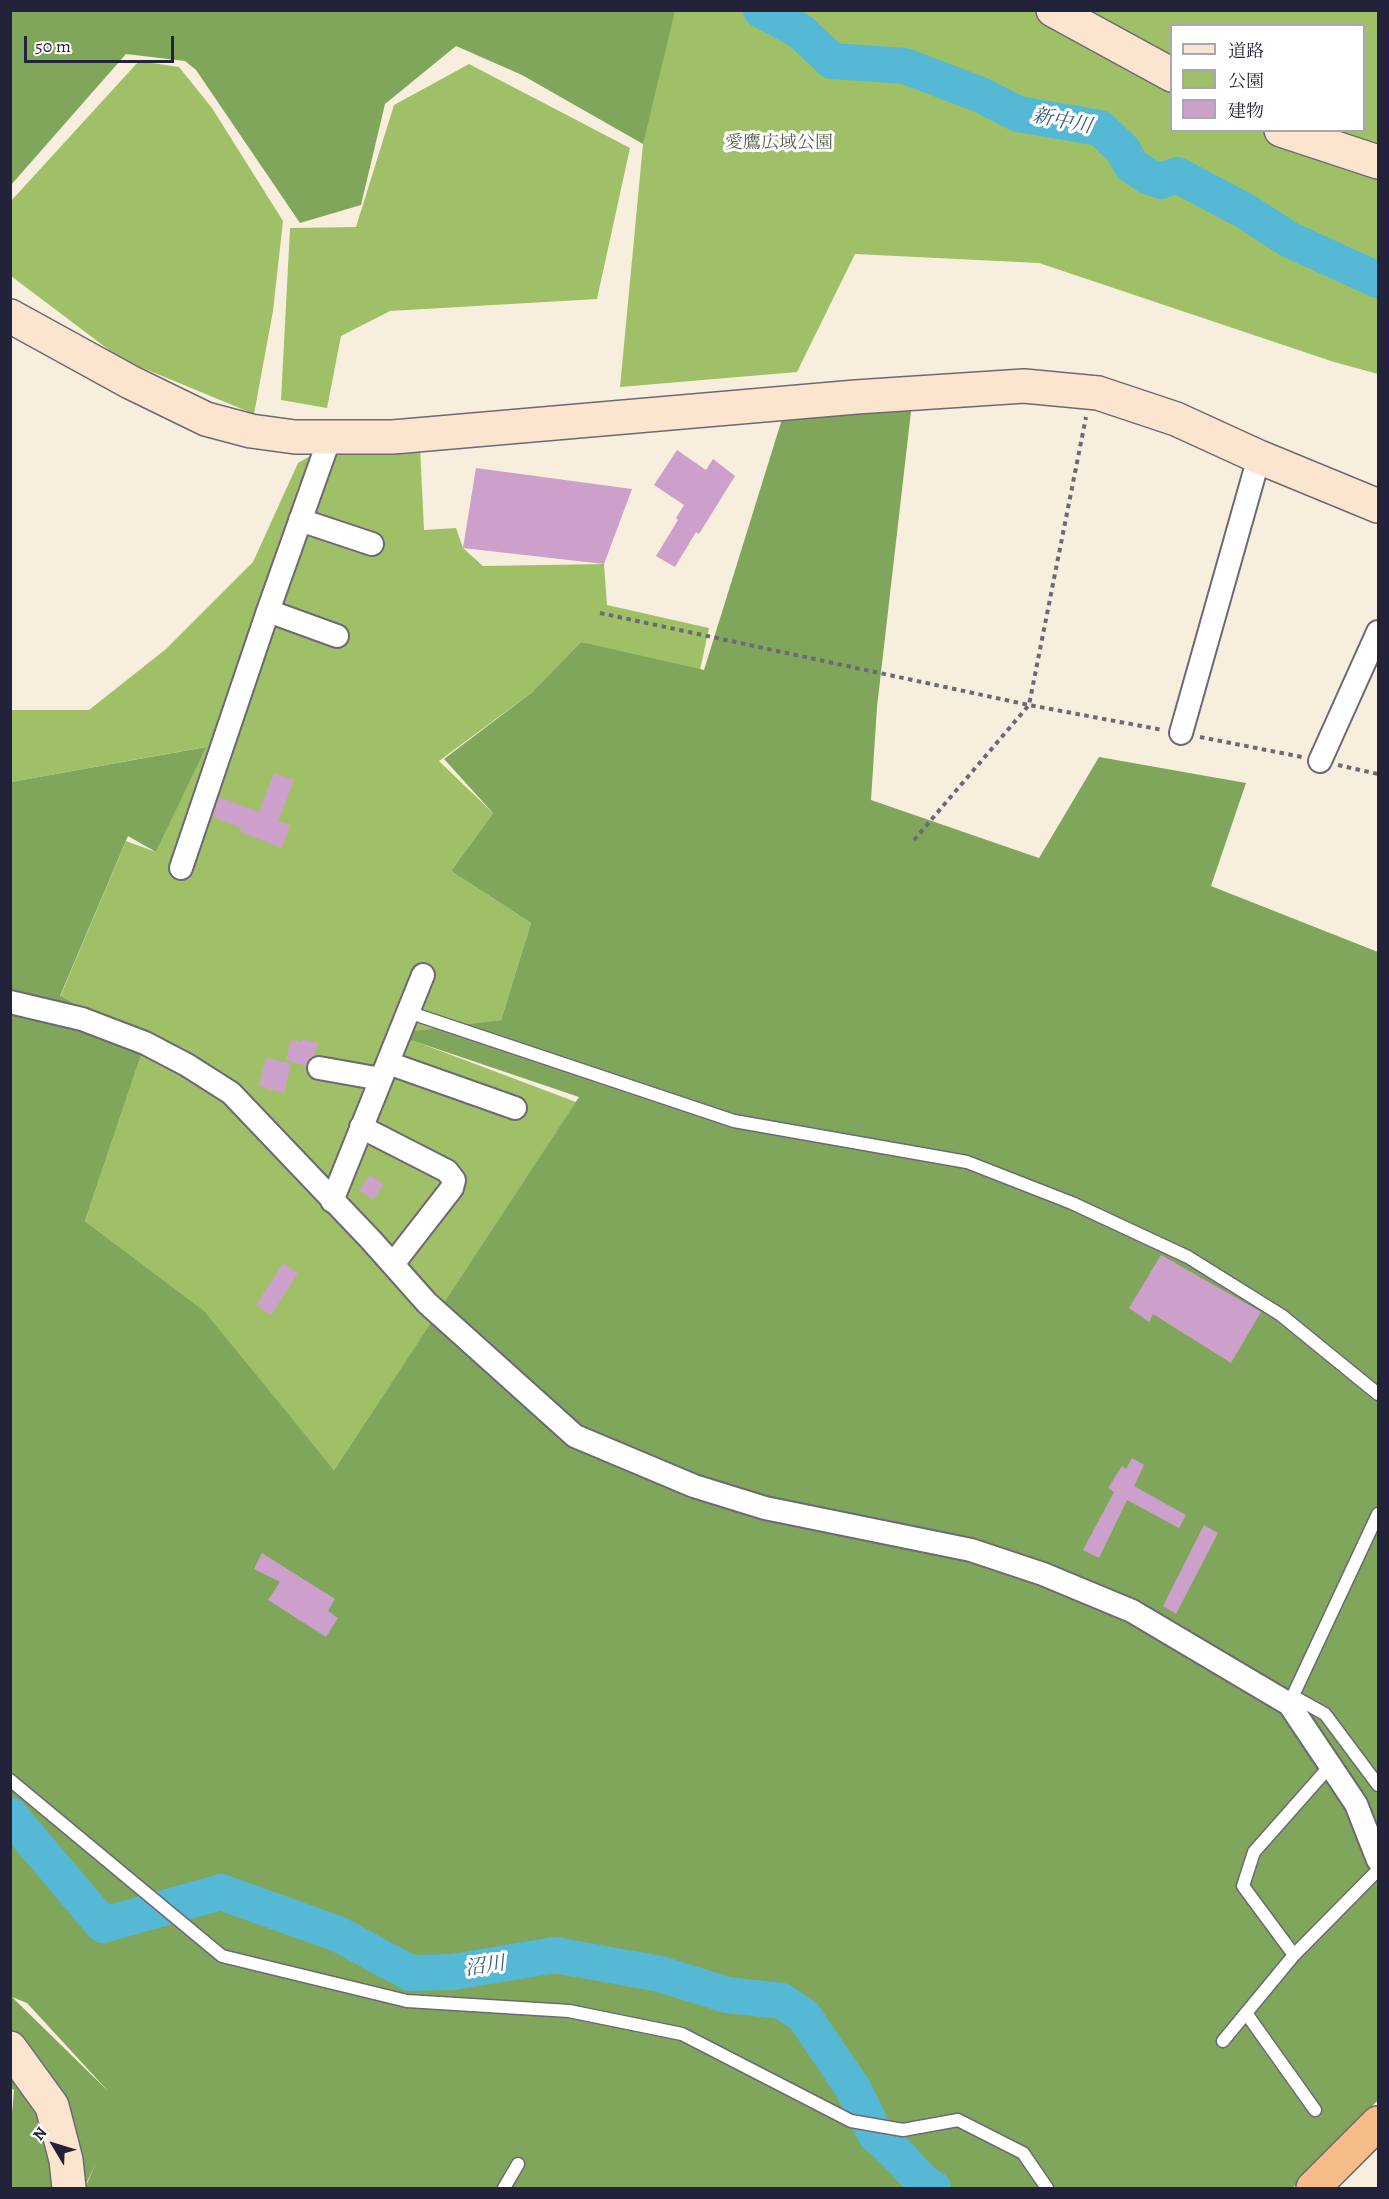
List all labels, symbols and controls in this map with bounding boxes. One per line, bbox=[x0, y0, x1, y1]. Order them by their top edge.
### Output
scale bar bbox=[27, 24, 177, 62]
legend bbox=[1170, 24, 1365, 132]
text: 50 m bbox=[35, 34, 71, 58]
text: 道路 bbox=[1228, 39, 1264, 63]
text: 公園 bbox=[1228, 69, 1264, 93]
text: 建物 bbox=[1228, 99, 1264, 123]
water label: 新中川 bbox=[1030, 104, 1094, 140]
park label: 愛鷹広域公園 bbox=[725, 133, 833, 155]
water label: 沼川 bbox=[463, 1952, 507, 1982]
north arrow bbox=[24, 2115, 84, 2175]
text: N bbox=[28, 2123, 52, 2145]

